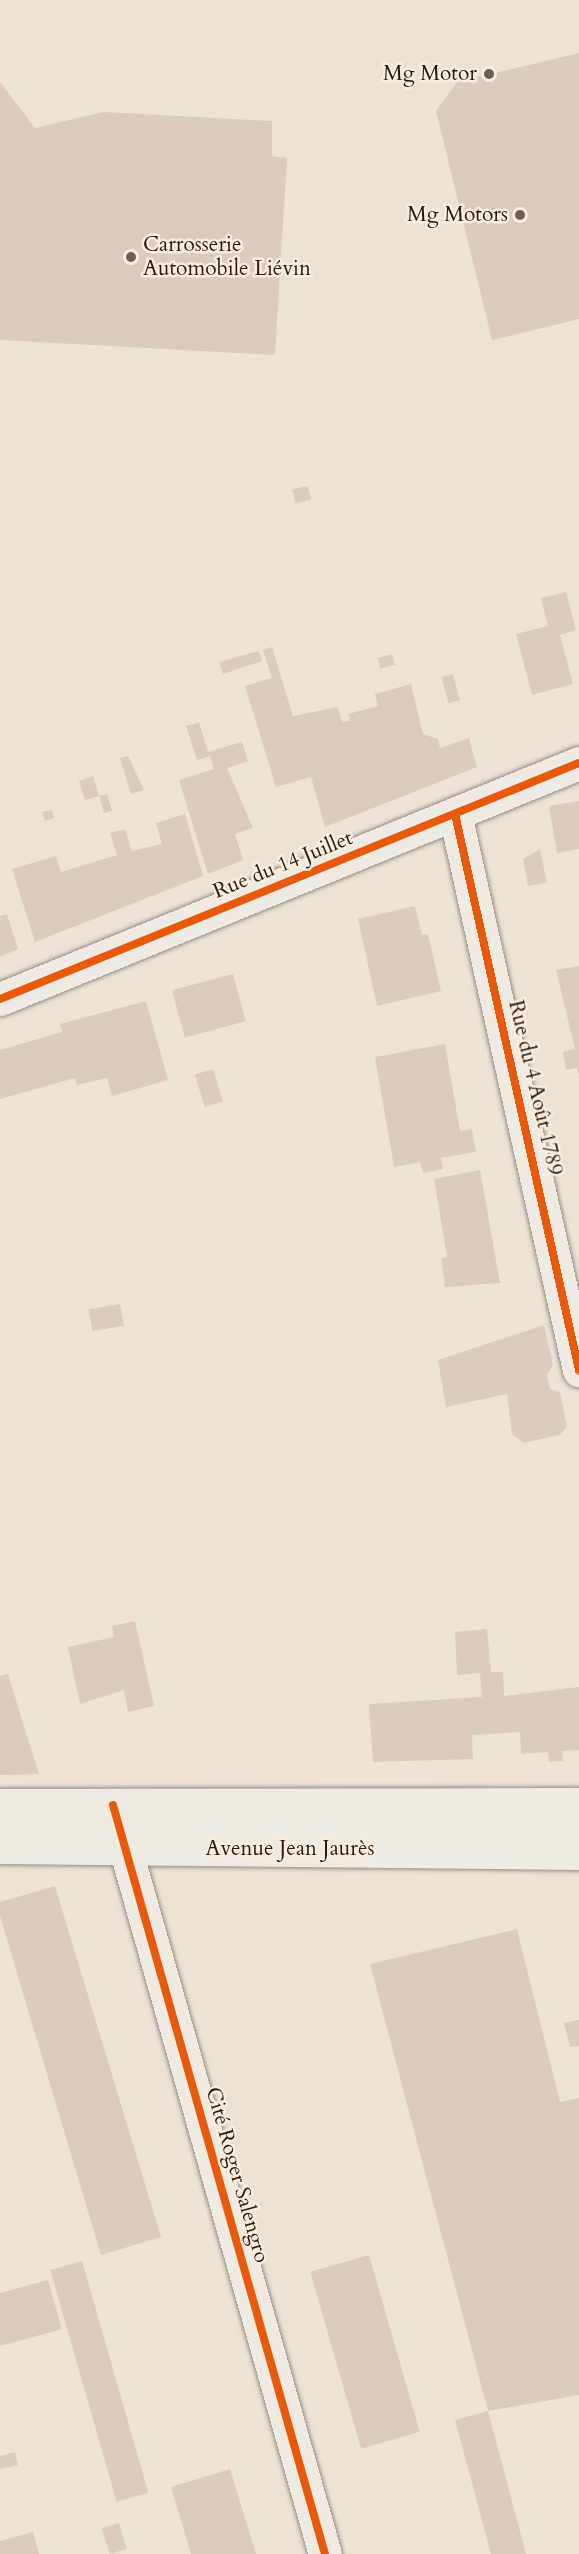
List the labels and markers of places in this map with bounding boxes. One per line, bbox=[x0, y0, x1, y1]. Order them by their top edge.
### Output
place label: Mg Motor bbox=[383, 61, 477, 87]
marker: Mg Motor bbox=[482, 67, 496, 81]
place label: Mg Motors bbox=[407, 202, 508, 228]
marker: Mg Motors bbox=[513, 208, 527, 222]
place label: Carrosserie Automobile Liévin bbox=[143, 232, 311, 282]
marker: Carrosserie Automobile Liévin bbox=[124, 250, 138, 264]

